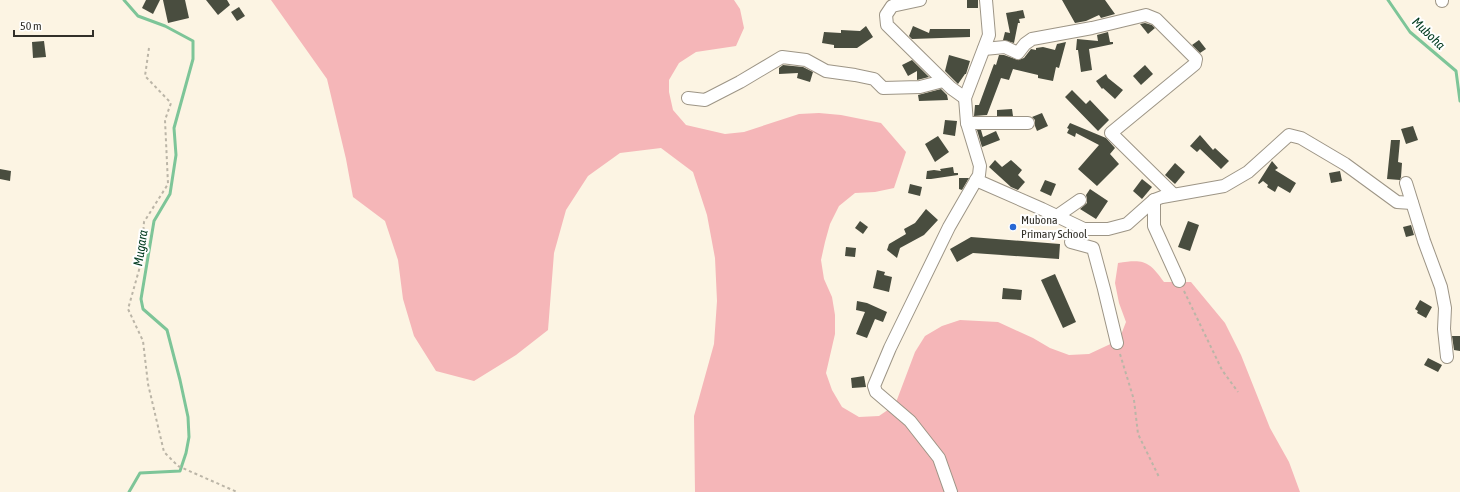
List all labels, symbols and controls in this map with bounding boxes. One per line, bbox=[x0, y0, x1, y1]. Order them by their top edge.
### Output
scale bar bbox=[14, 12, 93, 38]
water label: Muboha bbox=[1409, 14, 1448, 53]
text: 50 m bbox=[20, 19, 42, 33]
place label: Mubona Primary School bbox=[1021, 213, 1088, 241]
marker: Mubona Primary School bbox=[1008, 222, 1018, 232]
water label: Mugara bbox=[130, 229, 151, 267]

